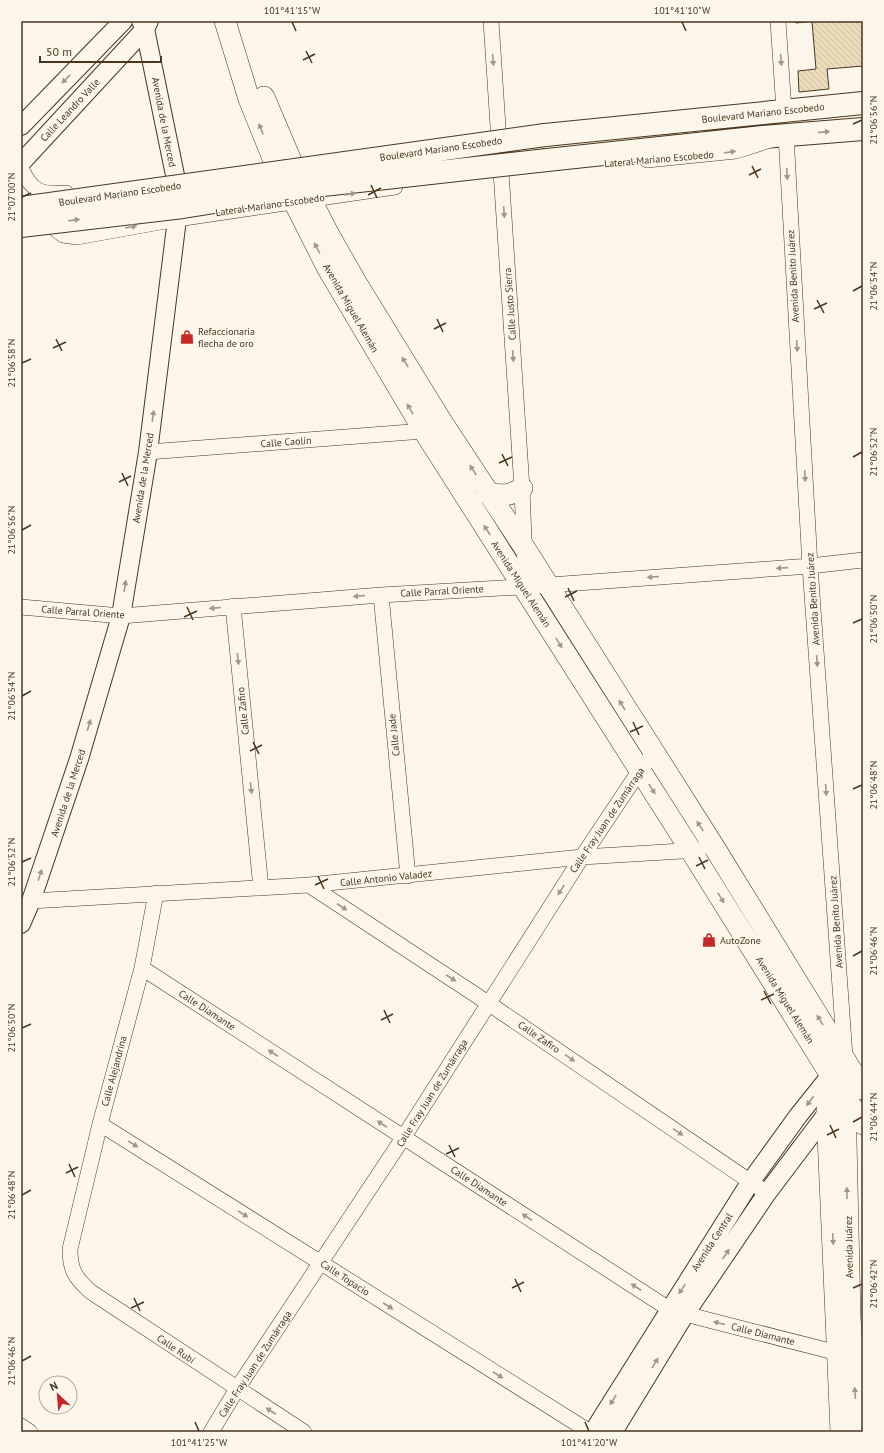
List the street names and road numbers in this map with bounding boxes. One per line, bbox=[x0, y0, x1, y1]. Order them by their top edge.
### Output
street label: Calle Leandro Valle bbox=[37, 76, 103, 144]
street label: Avenida de la Merced bbox=[149, 76, 179, 168]
street label: Boulevard Mariano Escobedo bbox=[701, 100, 825, 126]
street label: Boulevard Mariano Escobedo bbox=[379, 134, 503, 164]
street label: Lateral Mariano Escobedo bbox=[604, 148, 714, 170]
street label: Boulevard Mariano Escobedo bbox=[58, 179, 182, 209]
street label: Lateral Mariano Escobedo bbox=[215, 191, 325, 219]
street label: Avenida Benito Juárez bbox=[784, 229, 802, 323]
street label: Avenida Miguel Alemán bbox=[320, 261, 382, 355]
street label: Calle Justo Sierra bbox=[501, 267, 519, 341]
street label: Avenida de la Merced bbox=[129, 432, 157, 524]
street label: Calle Caolín bbox=[260, 434, 312, 450]
street label: Avenida Miguel Alemán bbox=[488, 538, 554, 630]
street label: Avenida Benito Juárez bbox=[803, 552, 823, 646]
street label: Calle Parral Oriente bbox=[400, 582, 484, 600]
street label: Calle Parral Oriente bbox=[41, 603, 125, 621]
street label: Calle Zafiro bbox=[234, 686, 252, 736]
street label: Calle Jade bbox=[385, 713, 403, 757]
street label: Avenida de la Merced bbox=[48, 748, 88, 838]
street label: Calle Fray Juan de Zumárraga bbox=[567, 765, 647, 875]
street label: Calle Antonio Valadez bbox=[339, 867, 433, 889]
street label: Avenida Benito Juárez bbox=[826, 875, 846, 969]
street label: Avenida Miguel Alemán bbox=[753, 954, 817, 1046]
street label: Calle Diamante bbox=[176, 987, 238, 1033]
street label: Calle Zafiro bbox=[515, 1018, 563, 1056]
street label: Calle Alejandrina bbox=[98, 1034, 130, 1108]
street label: Calle Fray Juan de Zumárraga bbox=[393, 1037, 471, 1149]
street label: Calle Diamante bbox=[448, 1163, 510, 1209]
street label: Avenida Central bbox=[688, 1210, 736, 1274]
street label: Avenida Juárez bbox=[842, 1216, 856, 1278]
street label: Calle Topacio bbox=[318, 1257, 372, 1299]
street label: Calle Fray Juan de Zumárraga bbox=[216, 1308, 294, 1420]
street label: Calle Diamante bbox=[730, 1320, 796, 1348]
street label: Calle Rubí bbox=[154, 1331, 198, 1367]

